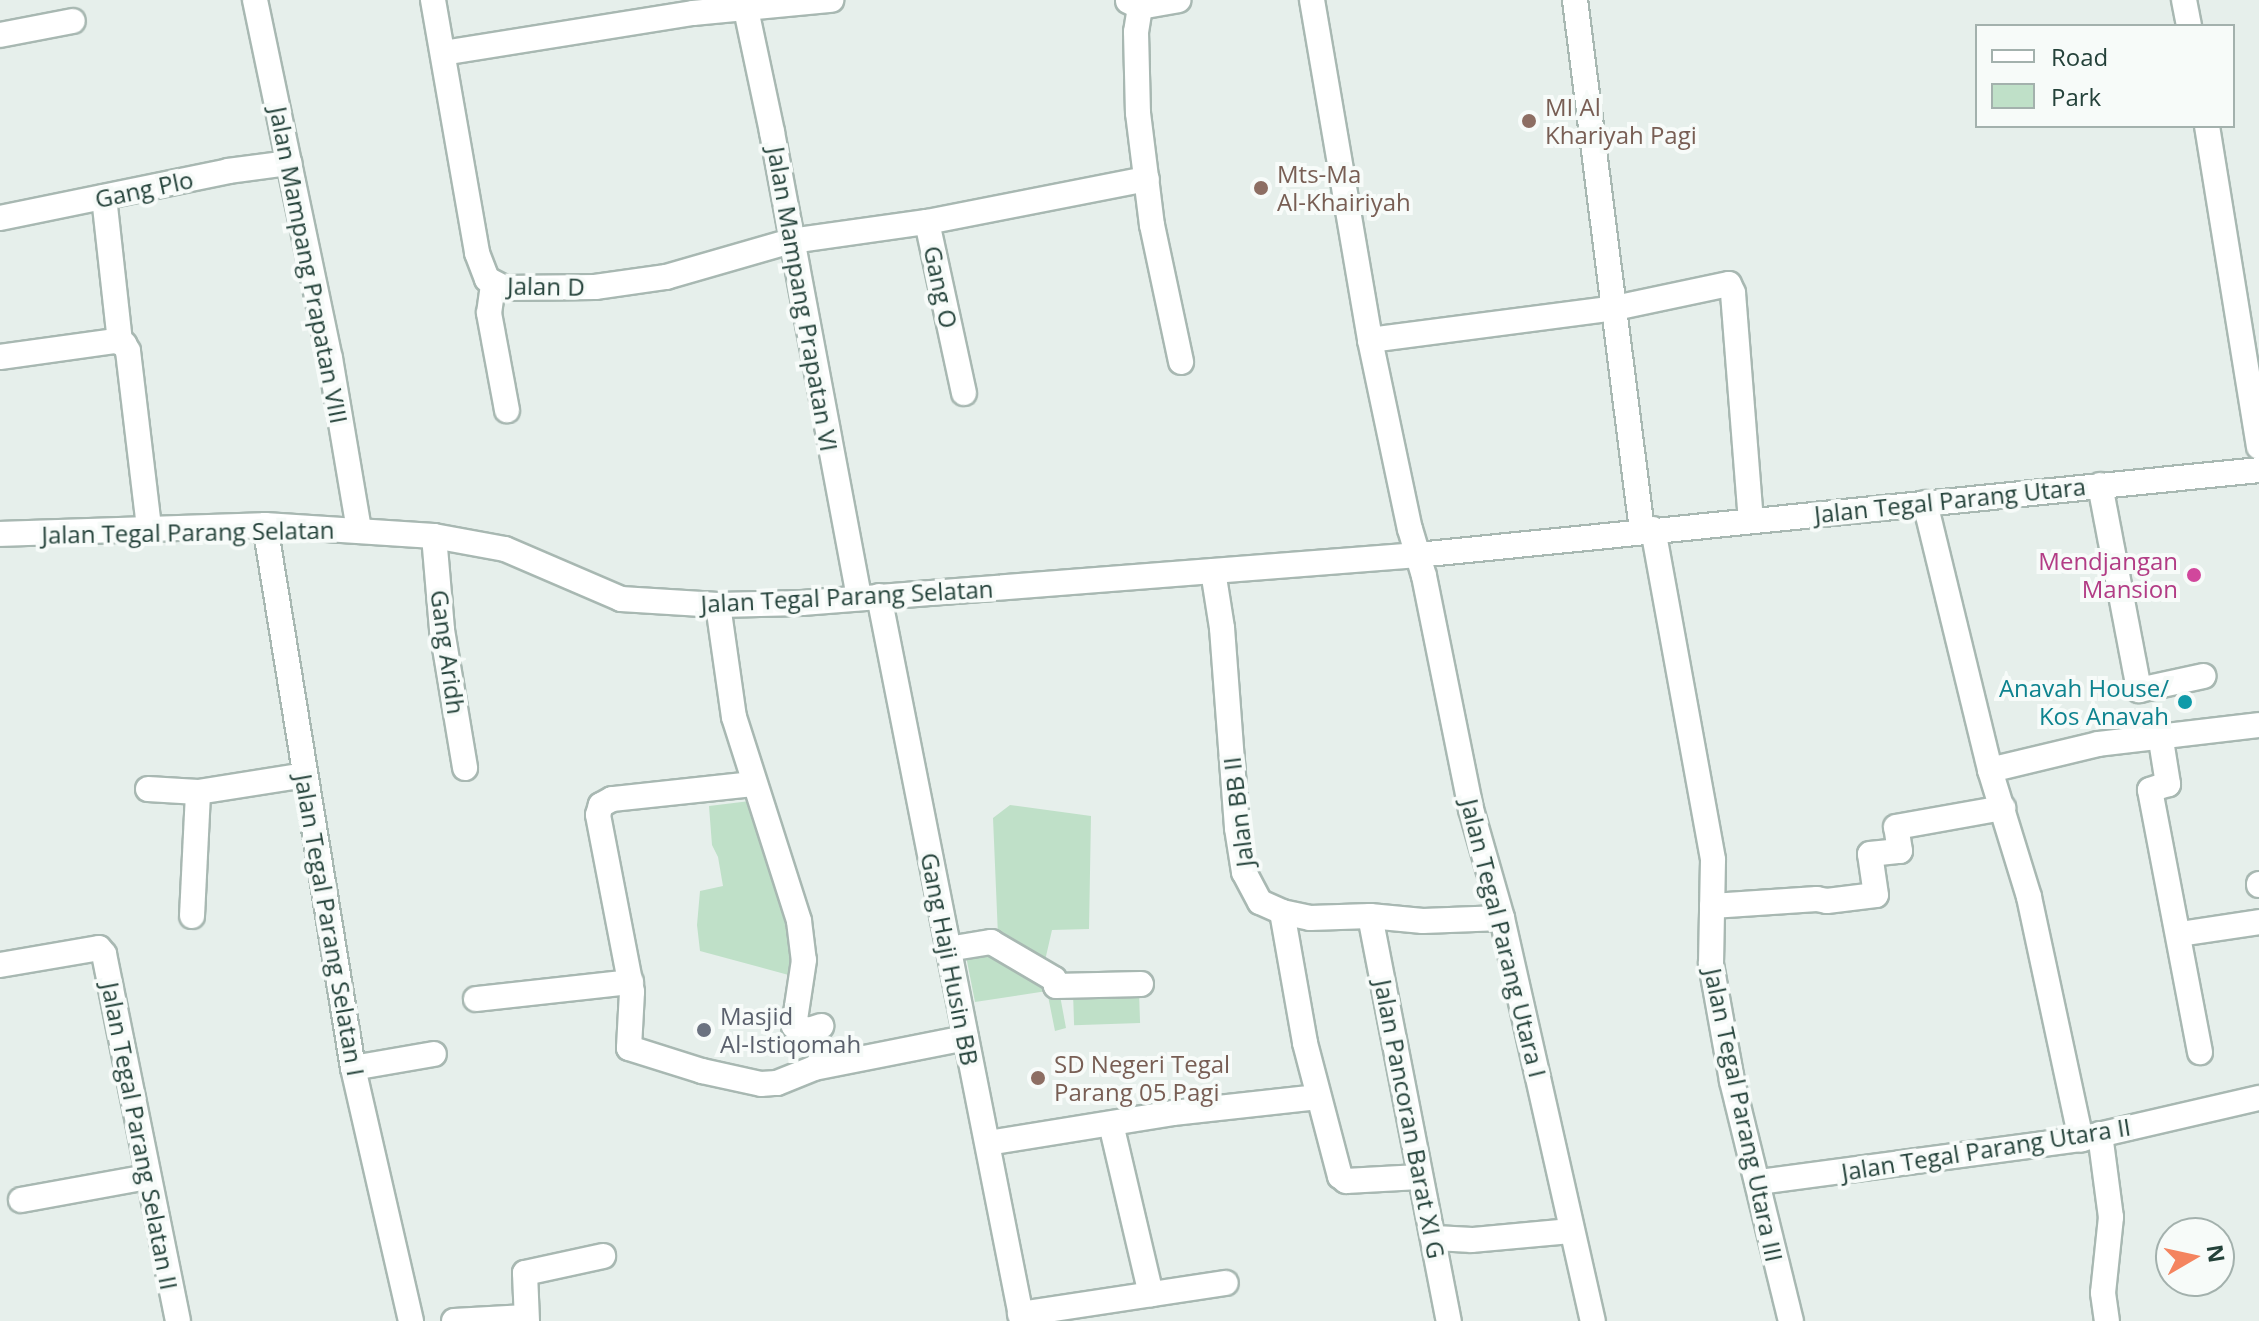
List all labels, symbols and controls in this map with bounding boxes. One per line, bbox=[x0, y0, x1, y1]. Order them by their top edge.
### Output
legend bbox=[1975, 24, 2235, 128]
text: Road bbox=[2051, 40, 2108, 73]
text: Park bbox=[2051, 80, 2101, 113]
place label: MI Al Khariyah Pagi bbox=[1545, 93, 1697, 149]
street label: Jalan Mampang Prapatan VIII bbox=[264, 104, 354, 426]
marker: MI Al Khariyah Pagi bbox=[1520, 112, 1538, 130]
street label: Jalan Mampang Prapatan VI bbox=[762, 144, 844, 454]
place label: Mts-Ma Al-Khairiyah bbox=[1277, 160, 1411, 216]
street label: Gang Plo bbox=[92, 165, 196, 213]
marker: Mts-Ma Al-Khairiyah bbox=[1252, 179, 1270, 197]
street label: Gang O bbox=[918, 243, 964, 331]
street label: Jalan D bbox=[507, 271, 585, 301]
street label: Jalan Tegal Parang Utara bbox=[1813, 471, 2087, 529]
street label: Jalan Tegal Parang Selatan bbox=[41, 515, 335, 549]
place label: Mendjangan Mansion bbox=[2038, 547, 2178, 603]
marker: Mendjangan Mansion bbox=[2185, 566, 2203, 584]
street label: Jalan Tegal Parang Selatan bbox=[700, 574, 994, 618]
street label: Gang Aridh bbox=[425, 588, 471, 716]
place label: Anavah House/ Kos Anavah bbox=[1999, 674, 2169, 730]
marker: Anavah House/ Kos Anavah bbox=[2176, 693, 2194, 711]
street label: Jalan BB II bbox=[1217, 755, 1259, 869]
street label: Jalan Tegal Parang Selatan I bbox=[289, 772, 371, 1078]
street label: Jalan Tegal Parang Utara I bbox=[1455, 796, 1553, 1080]
street label: Gang Haji Husin BB bbox=[915, 850, 985, 1068]
street label: Jalan Tegal Parang Utara III bbox=[1699, 966, 1789, 1264]
street label: Jalan Pancoran Barat XI G bbox=[1369, 977, 1451, 1261]
street label: Jalan Tegal Parang Selatan II bbox=[96, 980, 184, 1292]
place label: Masjid Al-Istiqomah bbox=[720, 1002, 861, 1058]
marker: Masjid Al-Istiqomah bbox=[695, 1021, 713, 1039]
place label: SD Negeri Tegal Parang 05 Pagi bbox=[1054, 1050, 1230, 1106]
marker: SD Negeri Tegal Parang 05 Pagi bbox=[1029, 1069, 1047, 1087]
street label: Jalan Tegal Parang Utara II bbox=[1839, 1112, 2133, 1186]
north arrow bbox=[2155, 1217, 2235, 1297]
text: N bbox=[2201, 1242, 2233, 1265]

